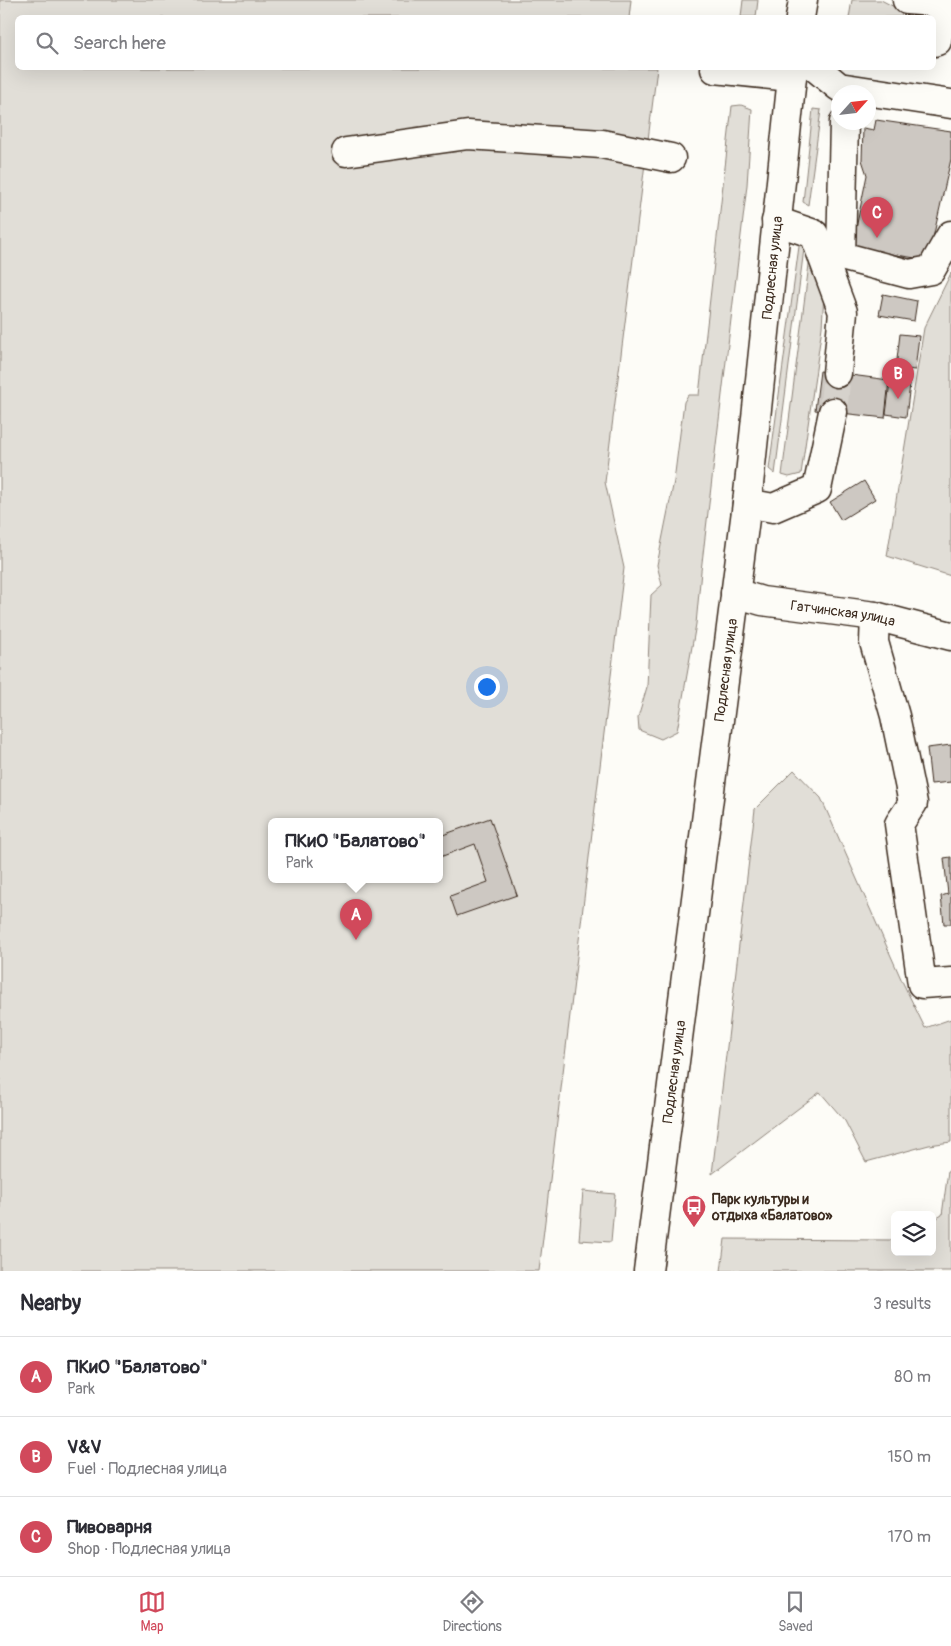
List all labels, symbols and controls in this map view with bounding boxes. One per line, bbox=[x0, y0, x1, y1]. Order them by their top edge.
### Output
search box bbox=[15, 15, 936, 70]
icon: search bbox=[33, 29, 61, 57]
text: Search here bbox=[73, 31, 166, 55]
north arrow bbox=[831, 85, 876, 130]
pin: C bbox=[861, 197, 893, 238]
street label: Подлесная улица bbox=[758, 215, 786, 320]
pin: B bbox=[882, 358, 914, 399]
street label: Гатчинская улица bbox=[789, 596, 897, 630]
street label: Подлесная улица bbox=[710, 617, 741, 723]
your location bbox=[474, 674, 500, 700]
popup bbox=[268, 818, 443, 883]
text: ПКиО "Балатово" bbox=[285, 829, 426, 853]
text: Park bbox=[285, 853, 313, 873]
pin: A bbox=[340, 899, 372, 940]
street label: Подлесная улица bbox=[659, 1019, 689, 1124]
place label: Парк культуры и отдыха «Балатово» bbox=[711, 1191, 833, 1224]
bus stop icon: Парк культуры и отдыха «Балатово» bbox=[681, 1194, 707, 1228]
map controls bbox=[891, 1211, 936, 1256]
button: layers bbox=[891, 1211, 936, 1256]
text: Nearby bbox=[20, 1290, 81, 1317]
text: 3 results bbox=[873, 1294, 931, 1314]
text: ПКиО "Балатово" bbox=[67, 1355, 208, 1379]
text: A bbox=[31, 1367, 41, 1387]
text: 80 m bbox=[894, 1367, 931, 1387]
text: Park bbox=[67, 1379, 95, 1399]
text: V&V bbox=[67, 1435, 102, 1459]
text: B bbox=[31, 1447, 41, 1467]
text: 150 m bbox=[887, 1447, 931, 1467]
text: Fuel · Подлесная улица bbox=[67, 1459, 227, 1479]
text: Пивоварня bbox=[67, 1515, 152, 1539]
text: C bbox=[31, 1527, 41, 1547]
text: 170 m bbox=[888, 1527, 931, 1547]
text: Shop · Подлесная улица bbox=[67, 1539, 231, 1559]
tab: Map bbox=[138, 1588, 166, 1635]
tab: Directions bbox=[442, 1588, 502, 1635]
tab: Saved bbox=[778, 1588, 813, 1635]

